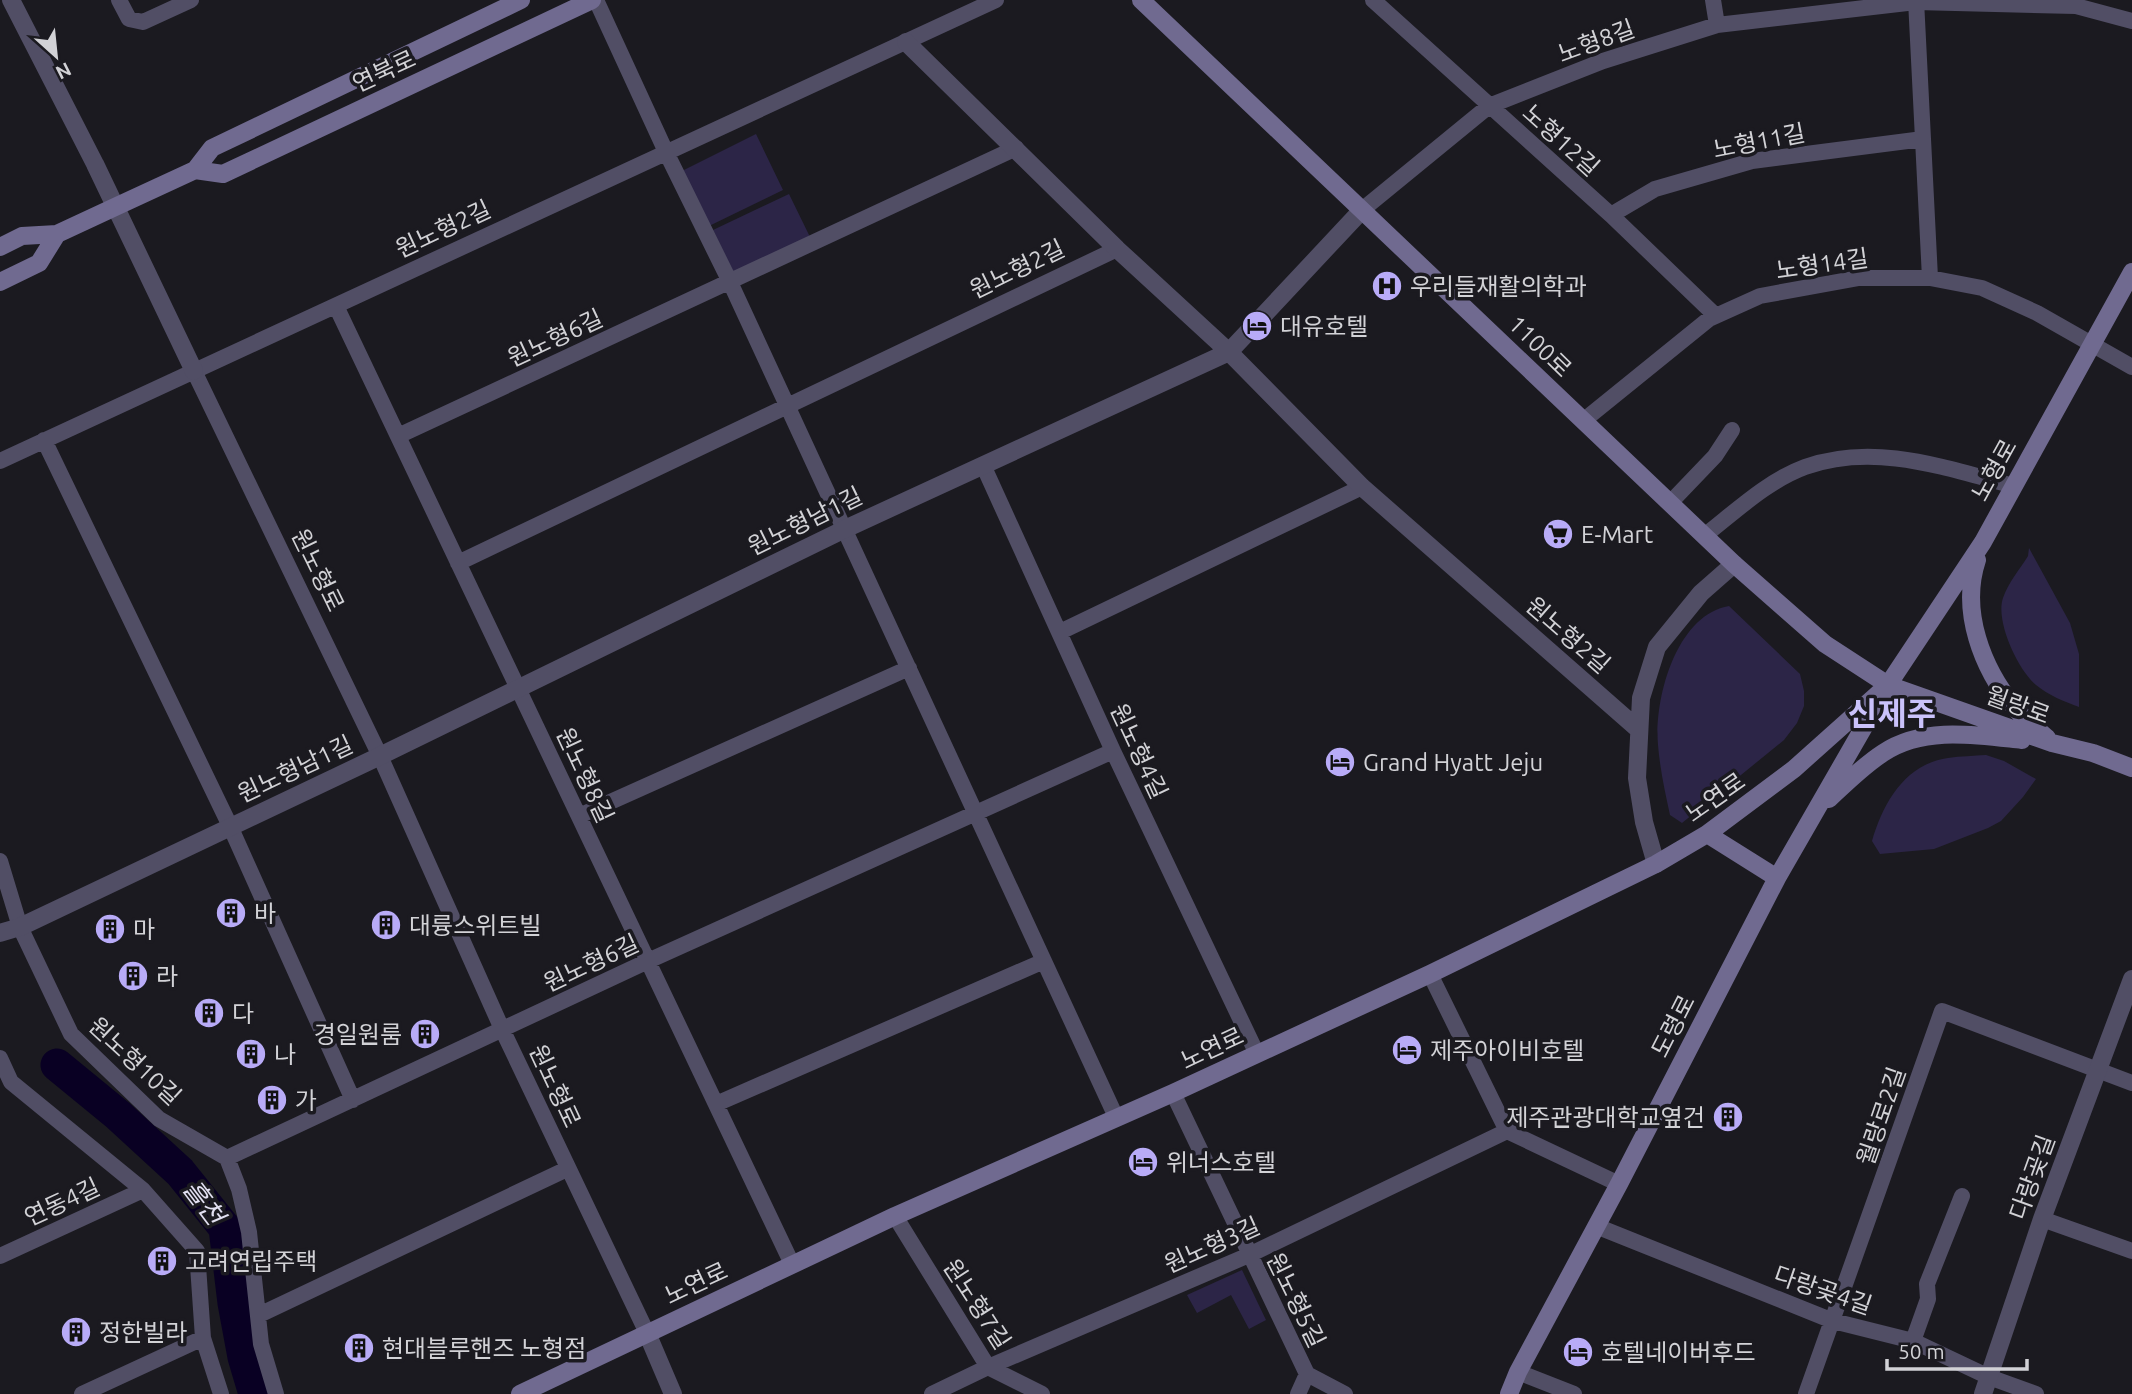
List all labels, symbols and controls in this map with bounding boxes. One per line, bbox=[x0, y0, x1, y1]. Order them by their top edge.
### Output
street label: 노형8길 bbox=[1554, 15, 1638, 67]
north arrow bbox=[21, 21, 91, 91]
street label: 연북로 bbox=[348, 45, 420, 97]
text: N bbox=[52, 58, 75, 84]
street label: 노형12길 bbox=[1517, 99, 1605, 181]
street label: 노형11길 bbox=[1711, 119, 1807, 163]
street label: 원노형2길 bbox=[391, 195, 495, 263]
street label: 원노형2길 bbox=[965, 235, 1069, 303]
street label: 노형14길 bbox=[1774, 244, 1870, 284]
hospital icon: 우리들재활의학과 bbox=[1370, 269, 1404, 303]
place label: 우리들재활의학과 bbox=[1410, 273, 1587, 300]
street label: 원노형6길 bbox=[503, 304, 607, 372]
hotel icon: 대유호텔 bbox=[1240, 309, 1274, 343]
street label: 1100로 bbox=[1503, 310, 1577, 382]
place label: 대유호텔 bbox=[1280, 313, 1368, 340]
street label: 노형로 bbox=[1966, 434, 2022, 506]
street label: 원노형남1길 bbox=[743, 482, 867, 560]
supermarket icon: E-Mart bbox=[1541, 517, 1575, 551]
place label: E-Mart bbox=[1581, 521, 1654, 548]
street label: 원노형로 bbox=[287, 524, 349, 616]
street label: 원노형2길 bbox=[1521, 591, 1615, 679]
street label: 월랑로 bbox=[1982, 681, 2054, 729]
district label: 신제주 bbox=[1848, 695, 1936, 731]
street label: 원노형4길 bbox=[1105, 699, 1173, 803]
street label: 원노형8길 bbox=[551, 723, 619, 827]
street label: 원노형남1길 bbox=[233, 731, 357, 807]
hotel icon: Grand Hyatt Jeju bbox=[1323, 745, 1357, 779]
place label: Grand Hyatt Jeju bbox=[1363, 749, 1543, 776]
street label: 노연로 bbox=[1680, 767, 1750, 827]
building icon: 바 bbox=[214, 896, 248, 930]
place label: 바 bbox=[254, 900, 276, 927]
building icon: 대륭스위트빌 bbox=[369, 908, 403, 942]
building icon: 마 bbox=[93, 912, 127, 946]
place label: 대륭스위트빌 bbox=[409, 912, 541, 939]
place label: 마 bbox=[133, 916, 155, 943]
street label: 원노형6길 bbox=[539, 929, 643, 997]
building icon: 라 bbox=[116, 959, 150, 993]
place label: 라 bbox=[156, 963, 178, 990]
street label: 도령로 bbox=[1646, 990, 1700, 1062]
building icon: 다 bbox=[192, 996, 226, 1030]
place label: 다 bbox=[232, 1000, 254, 1027]
street label: 원노형10길 bbox=[84, 1012, 186, 1110]
building icon: 경일원룸 bbox=[408, 1017, 442, 1051]
place label: 경일원룸 bbox=[314, 1021, 402, 1048]
street label: 노연로 bbox=[1176, 1022, 1248, 1074]
hotel icon: 제주아이비호텔 bbox=[1390, 1033, 1424, 1067]
building icon: 나 bbox=[234, 1037, 268, 1071]
place label: 제주아이비호텔 bbox=[1430, 1037, 1585, 1064]
street label: 원노형로 bbox=[524, 1040, 586, 1132]
place label: 나 bbox=[274, 1041, 296, 1068]
street label: 월랑로2길 bbox=[1852, 1063, 1910, 1169]
building icon: 가 bbox=[255, 1083, 289, 1117]
place label: 가 bbox=[295, 1087, 317, 1114]
building icon: 제주관광대학교옆건 bbox=[1711, 1100, 1745, 1134]
place label: 제주관광대학교옆건 bbox=[1506, 1104, 1705, 1131]
street label: 다랑곶길 bbox=[2004, 1131, 2060, 1223]
hotel icon: 위너스호텔 bbox=[1126, 1145, 1160, 1179]
place label: 위너스호텔 bbox=[1166, 1149, 1276, 1176]
street label: 연동4길 bbox=[20, 1173, 104, 1231]
water label: 흘천 bbox=[178, 1174, 232, 1232]
street label: 원노형3길 bbox=[1160, 1212, 1264, 1278]
building icon: 고려연립주택 bbox=[145, 1244, 179, 1278]
place label: 고려연립주택 bbox=[185, 1248, 317, 1275]
street label: 원노형5길 bbox=[1262, 1248, 1330, 1352]
street label: 원노형7길 bbox=[938, 1254, 1016, 1354]
street label: 노연로 bbox=[660, 1257, 732, 1309]
street label: 다랑곶4길 bbox=[1770, 1261, 1876, 1319]
building icon: 정한빌라 bbox=[59, 1315, 93, 1349]
place label: 정한빌라 bbox=[99, 1319, 187, 1346]
scale bar bbox=[1887, 1328, 2027, 1372]
building icon: 현대블루핸즈 노형점 bbox=[342, 1331, 376, 1365]
place label: 현대블루핸즈 노형점 bbox=[382, 1335, 586, 1362]
hotel icon: 호텔네이버후드 bbox=[1561, 1335, 1595, 1369]
place label: 호텔네이버후드 bbox=[1601, 1339, 1756, 1366]
text: 50 m bbox=[1898, 1339, 1945, 1363]

